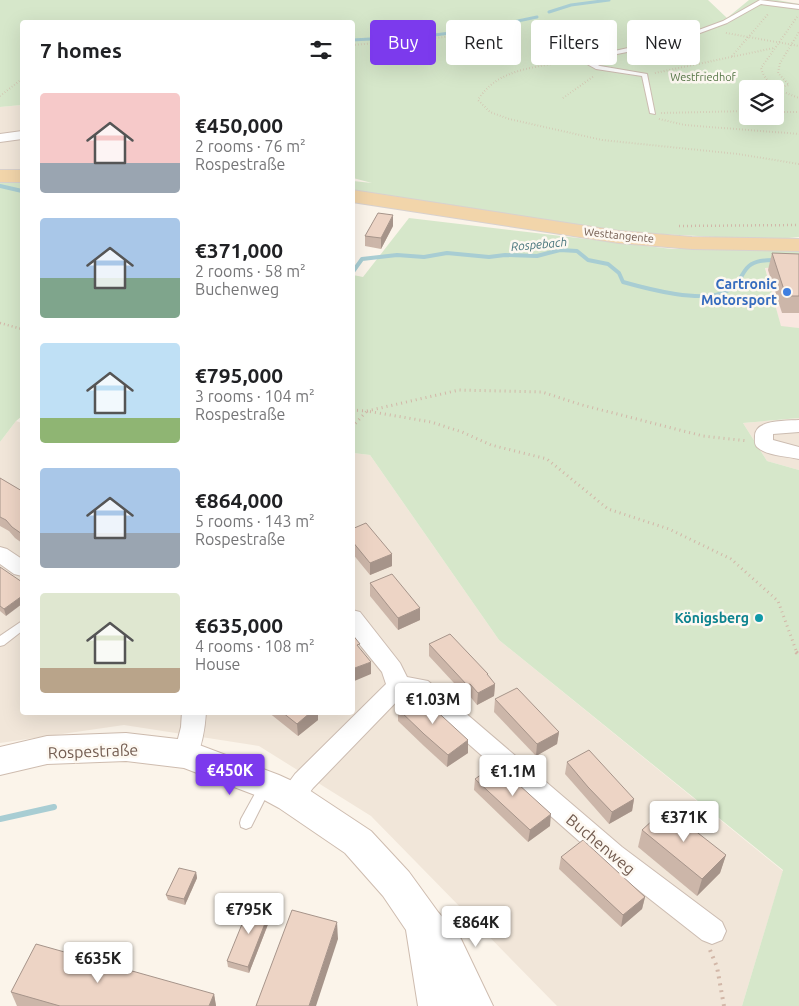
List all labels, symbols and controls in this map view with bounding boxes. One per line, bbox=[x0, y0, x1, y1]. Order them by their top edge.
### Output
chip: Buy bbox=[370, 20, 436, 65]
chip: Rent bbox=[446, 20, 521, 65]
chip: Filters bbox=[531, 20, 617, 65]
chip: New bbox=[627, 20, 700, 65]
icon: filters bbox=[307, 36, 335, 64]
text: 7 homes bbox=[40, 38, 122, 62]
park label: Westfriedhof bbox=[670, 71, 737, 83]
map controls bbox=[739, 80, 784, 125]
button: layers bbox=[739, 80, 784, 125]
icon: home bbox=[80, 113, 140, 173]
text: €450,000 bbox=[195, 113, 283, 137]
text: 2 rooms · 76 m² bbox=[195, 137, 306, 155]
text: Rospestraße bbox=[195, 155, 285, 173]
street label: Westtangente bbox=[583, 225, 655, 245]
water label: Rospebach bbox=[510, 235, 568, 253]
icon: home bbox=[80, 238, 140, 298]
text: €371,000 bbox=[195, 238, 283, 262]
text: 2 rooms · 58 m² bbox=[195, 262, 306, 280]
place label: Cartronic Motorsport bbox=[701, 276, 777, 308]
text: Buchenweg bbox=[195, 280, 279, 298]
marker: Cartronic Motorsport bbox=[781, 286, 793, 298]
icon: home bbox=[80, 363, 140, 423]
text: €795,000 bbox=[195, 363, 283, 387]
text: 3 rooms · 104 m² bbox=[195, 387, 315, 405]
text: Rospestraße bbox=[195, 405, 285, 423]
icon: home bbox=[80, 488, 140, 548]
text: €864,000 bbox=[195, 488, 283, 512]
text: 5 rooms · 143 m² bbox=[195, 512, 315, 530]
text: Rospestraße bbox=[195, 530, 285, 548]
place label: Königsberg bbox=[674, 610, 749, 626]
marker: Königsberg bbox=[753, 612, 765, 624]
icon: home bbox=[80, 613, 140, 673]
text: €635,000 bbox=[195, 613, 283, 637]
text: 4 rooms · 108 m² bbox=[195, 637, 315, 655]
text: House bbox=[195, 655, 240, 673]
pin: €1.03M bbox=[392, 682, 474, 725]
text: €1.03M bbox=[406, 690, 460, 708]
street label: Rospestraße bbox=[48, 740, 138, 762]
pin: €450K bbox=[195, 754, 265, 796]
pin: €1.1M bbox=[478, 754, 548, 797]
text: €450K bbox=[207, 761, 253, 779]
text: €1.1M bbox=[490, 762, 536, 780]
pin: €371K bbox=[649, 800, 719, 843]
text: €371K bbox=[661, 808, 707, 826]
street label: Buchenweg bbox=[563, 810, 639, 878]
pin: €795K bbox=[214, 892, 284, 935]
text: €795K bbox=[226, 900, 272, 918]
pin: €864K bbox=[441, 906, 511, 948]
text: €864K bbox=[453, 913, 499, 931]
pin: €635K bbox=[63, 942, 133, 984]
text: €635K bbox=[75, 949, 121, 967]

